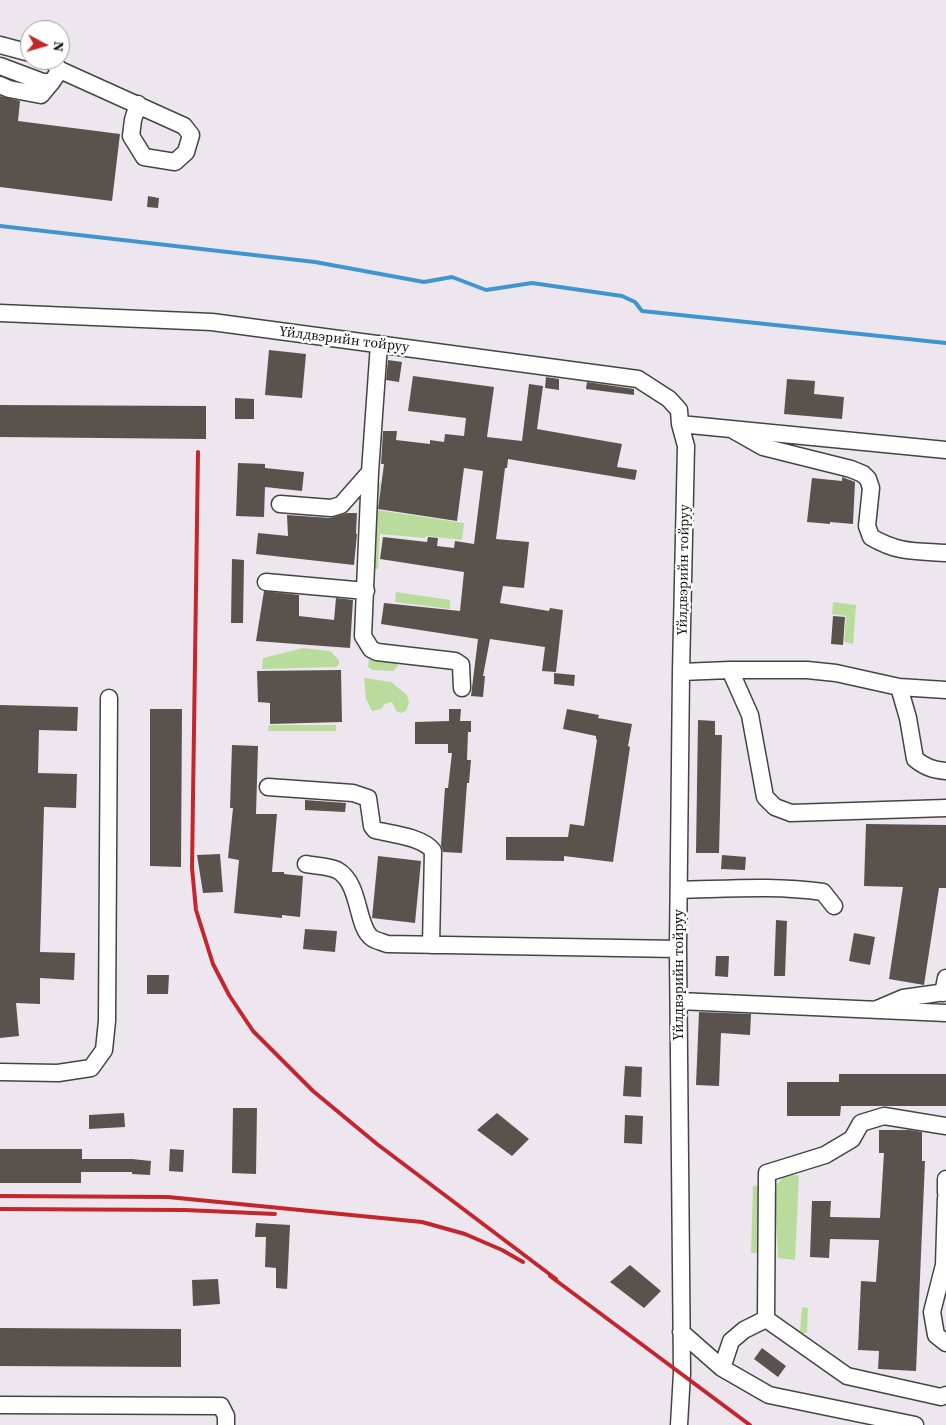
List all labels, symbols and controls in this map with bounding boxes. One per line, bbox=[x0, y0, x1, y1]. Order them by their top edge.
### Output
north arrow bbox=[20, 20, 70, 70]
text: N bbox=[48, 40, 69, 53]
street label: Үйлдвэрийн тойруу bbox=[278, 324, 410, 356]
street label: Үйлдвэрийн тойруу bbox=[674, 504, 694, 636]
street label: Үйлдвэрийн тойруу bbox=[671, 909, 687, 1041]

